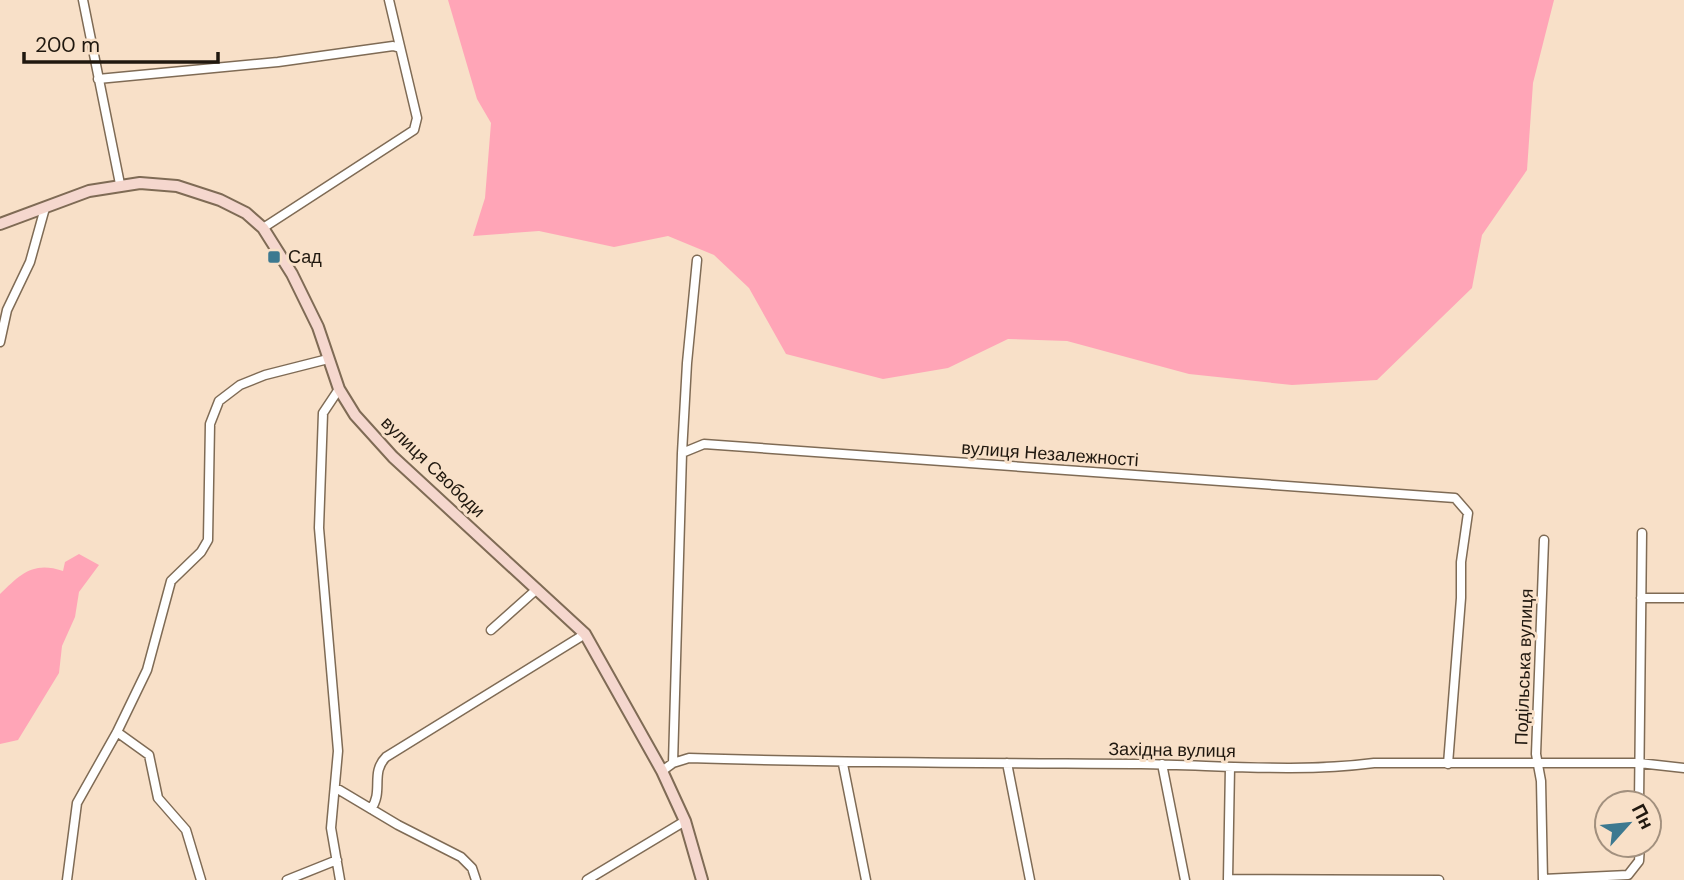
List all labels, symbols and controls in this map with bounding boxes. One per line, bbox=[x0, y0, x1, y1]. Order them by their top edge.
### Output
scale bar bbox=[24, 21, 219, 65]
text: 200 m bbox=[35, 31, 100, 59]
place label: Сад bbox=[288, 245, 322, 269]
marker: Сад bbox=[266, 249, 282, 265]
street label: вулиця Свободи bbox=[376, 411, 490, 523]
street label: вулиця Незалежності bbox=[961, 436, 1139, 472]
street label: Подільська вулиця bbox=[1509, 588, 1539, 746]
street label: Західна вулиця bbox=[1108, 737, 1236, 763]
north arrow bbox=[1593, 789, 1663, 859]
text: Пн bbox=[1626, 800, 1660, 833]

